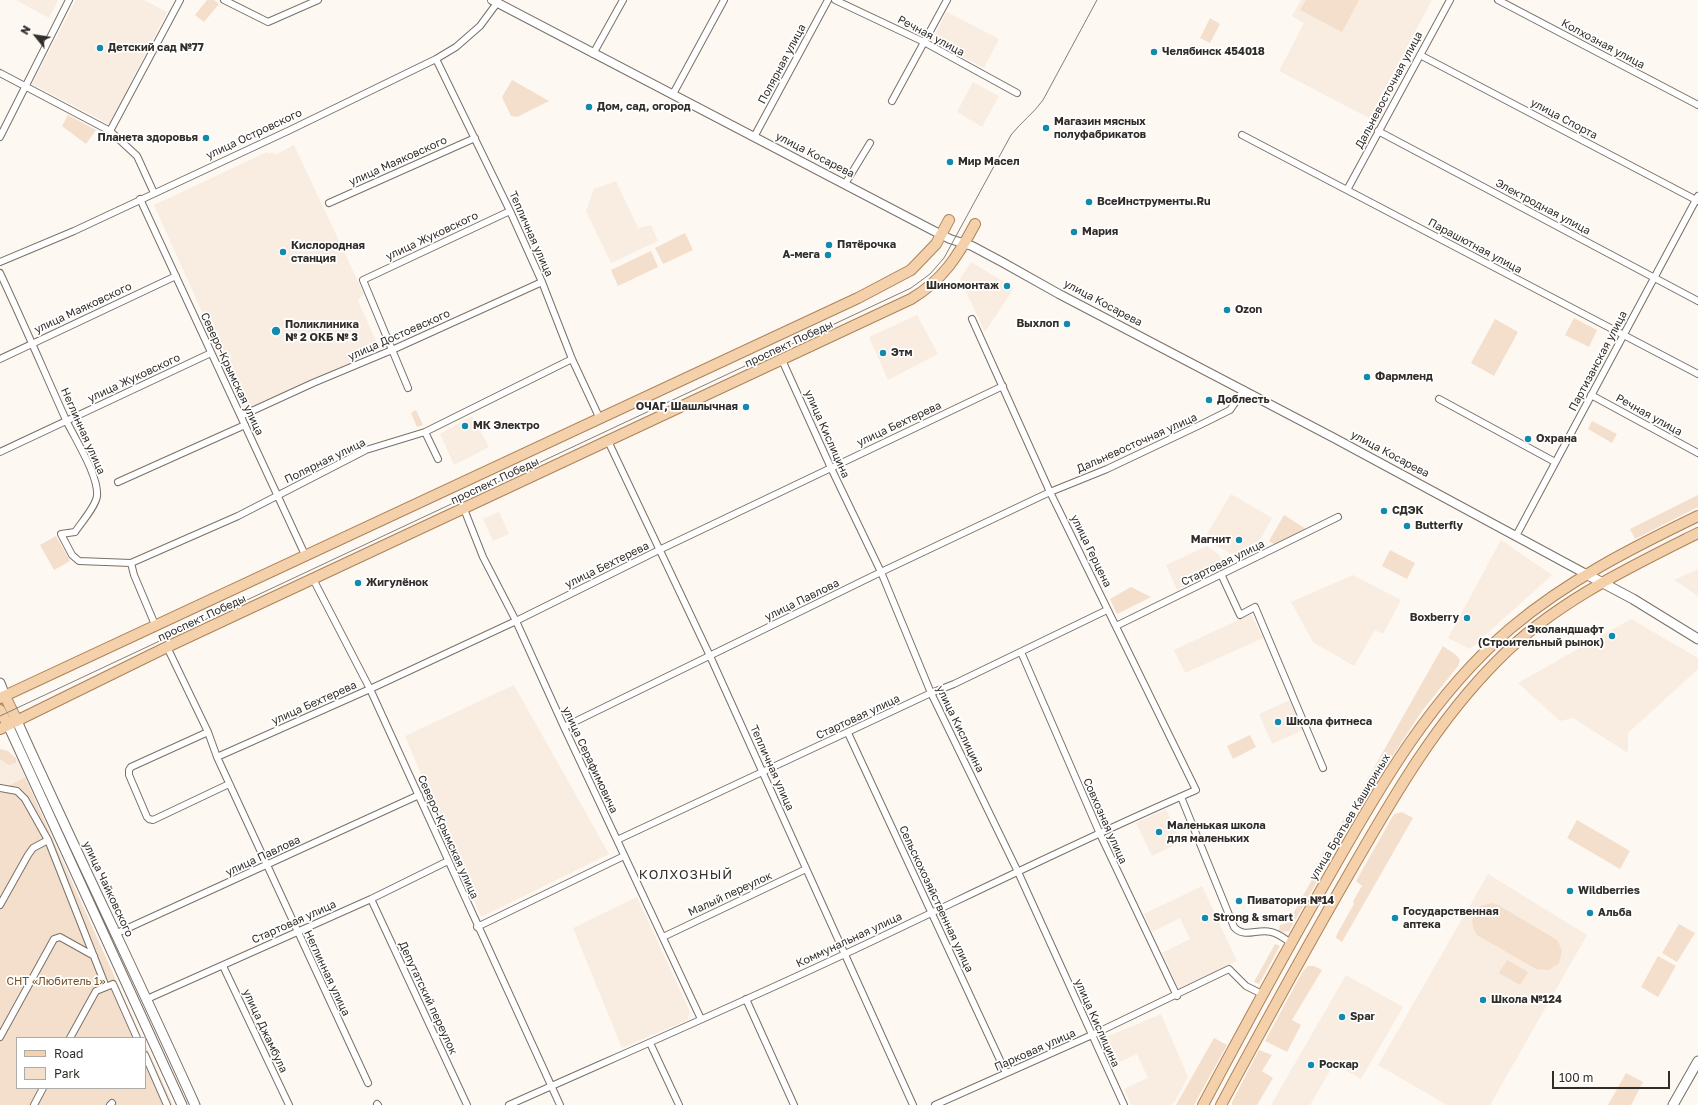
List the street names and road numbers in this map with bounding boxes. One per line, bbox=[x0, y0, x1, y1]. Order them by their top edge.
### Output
street label: Речная улица bbox=[895, 13, 967, 59]
street label: Колхозная улица bbox=[1559, 16, 1647, 72]
street label: Полярная улица bbox=[755, 22, 809, 106]
street label: Дальневосточная улица bbox=[1353, 29, 1425, 151]
street label: улица Спорта bbox=[1528, 96, 1600, 142]
street label: улица Островского bbox=[204, 106, 304, 162]
street label: улица Косарева bbox=[773, 129, 857, 181]
street label: улица Маяковского bbox=[347, 133, 449, 189]
street label: Электродная улица bbox=[1493, 176, 1593, 238]
street label: Тепличная улица bbox=[506, 189, 556, 279]
street label: улица Жуковского bbox=[384, 209, 480, 263]
street label: Парашютная улица bbox=[1426, 216, 1524, 276]
street label: улица Косарева bbox=[1062, 277, 1144, 329]
street label: улица Маяковского bbox=[32, 280, 134, 336]
street label: улица Достоевского bbox=[346, 307, 452, 363]
street label: Партизанская улица bbox=[1566, 309, 1630, 413]
street label: Северо-Крымская улица bbox=[198, 310, 266, 438]
street label: проспект Победы bbox=[743, 318, 835, 370]
street label: улица Жуковского bbox=[86, 351, 182, 405]
street label: Неглинная улица bbox=[58, 386, 108, 476]
street label: улица Кислицина bbox=[802, 388, 852, 480]
street label: Речная улица bbox=[1614, 391, 1684, 439]
street label: улица Бехтерева bbox=[855, 399, 943, 449]
street label: Дальневосточная улица bbox=[1075, 410, 1199, 476]
street label: улица Косарева bbox=[1349, 428, 1431, 480]
street label: Полярная улица bbox=[282, 436, 368, 486]
street label: проспект Победы bbox=[449, 455, 541, 507]
street label: улица Герцена bbox=[1068, 513, 1114, 589]
street label: Стартовая улица bbox=[1179, 537, 1267, 589]
street label: улица Бехтерева bbox=[563, 539, 651, 591]
street label: улица Павлова bbox=[763, 576, 841, 624]
street label: проспект Победы bbox=[156, 592, 248, 644]
street label: улица Бехтерева bbox=[269, 678, 359, 728]
street label: улица Кислицина bbox=[933, 683, 987, 775]
street label: Стартовая улица bbox=[814, 692, 902, 742]
street label: улица Серафимовича bbox=[559, 704, 621, 816]
street label: Тепличная улица bbox=[747, 723, 797, 813]
street label: улица Братьев Кашириных bbox=[1307, 751, 1393, 883]
street label: Северо-Крымская улица bbox=[415, 773, 481, 901]
street label: Совхозная улица bbox=[1080, 776, 1130, 866]
street label: Сельскохозяйственная улица bbox=[896, 823, 976, 975]
street label: улица Павлова bbox=[223, 833, 303, 879]
street label: улица Чайковского bbox=[80, 839, 136, 939]
street label: Малый переулок bbox=[686, 869, 774, 919]
street label: Стартовая улица bbox=[250, 897, 338, 947]
street label: Коммунальная улица bbox=[794, 910, 904, 970]
street label: Неглинная улица bbox=[301, 928, 353, 1018]
street label: Депутатский переулок bbox=[396, 939, 460, 1057]
street label: улица Кислицина bbox=[1072, 977, 1122, 1069]
street label: улица Джамбула bbox=[240, 987, 290, 1075]
street label: Парковая улица bbox=[992, 1026, 1078, 1074]

